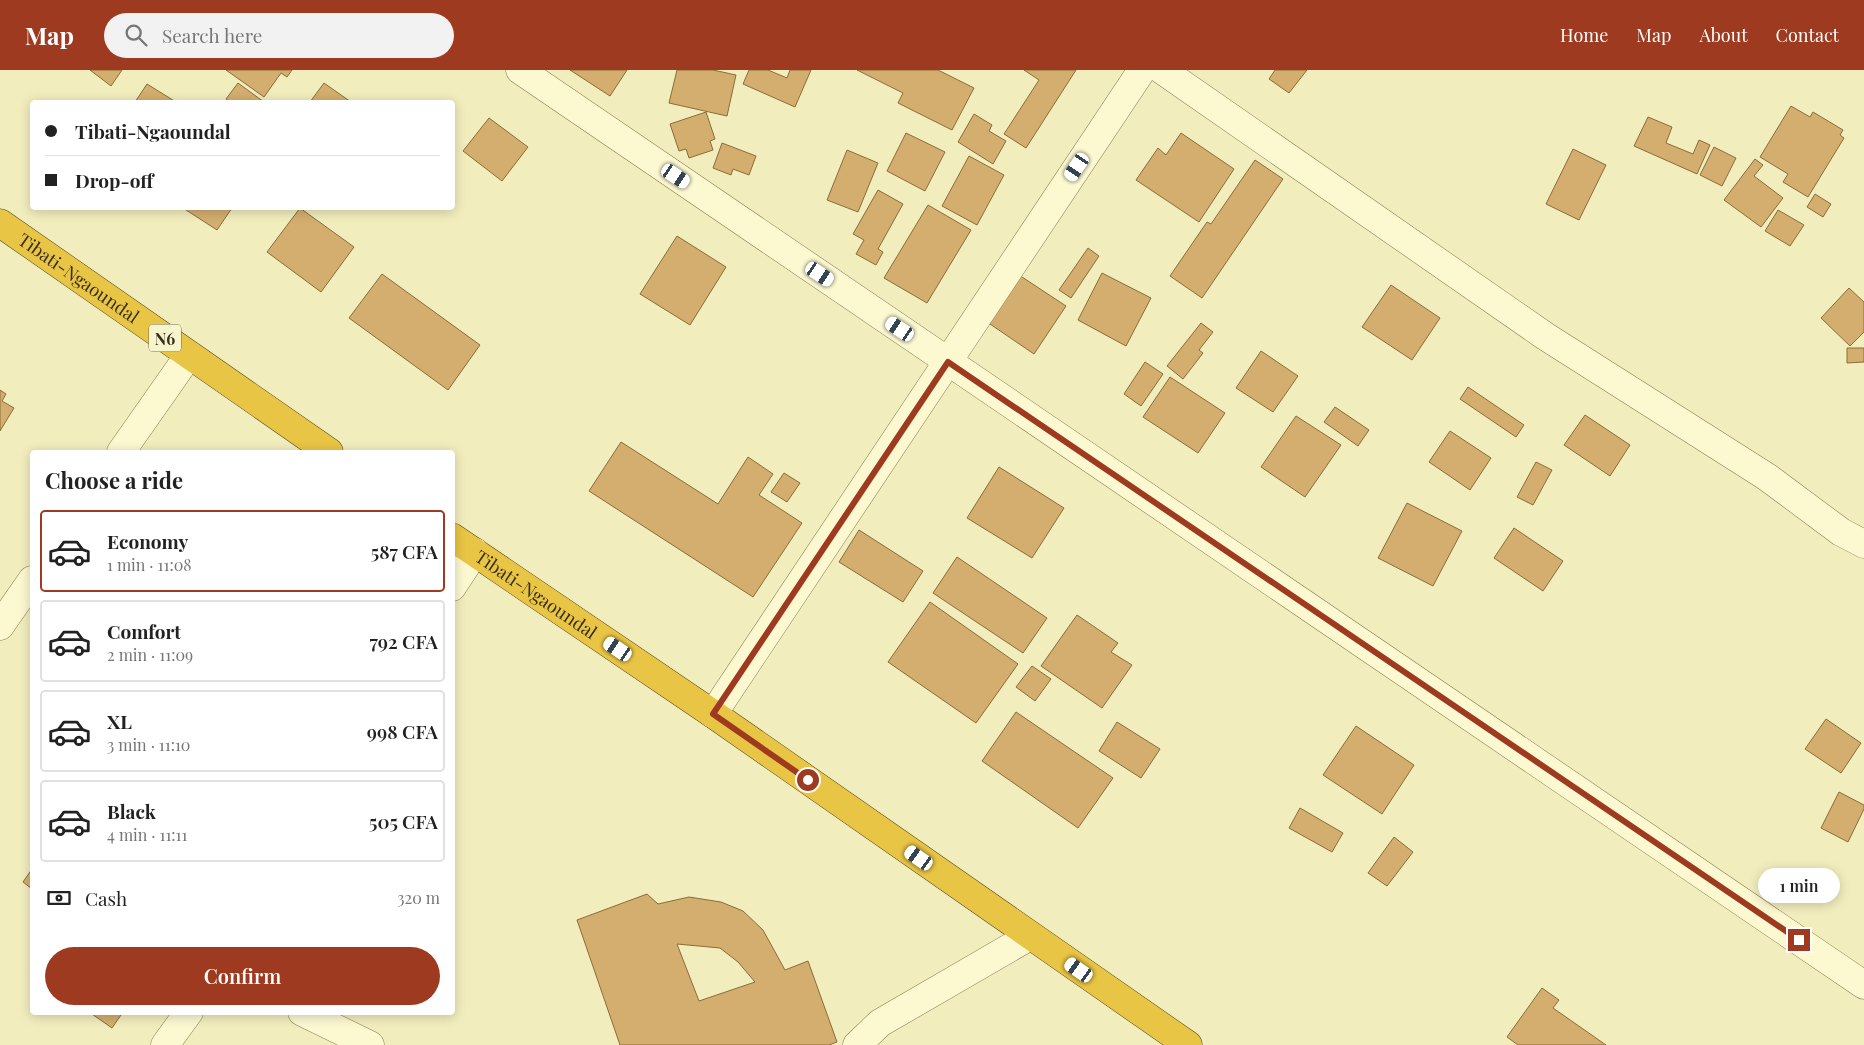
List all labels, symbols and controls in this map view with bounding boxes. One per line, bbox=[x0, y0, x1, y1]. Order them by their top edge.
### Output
search box bbox=[104, 13, 454, 58]
text: Map bbox=[25, 19, 74, 51]
icon: search bbox=[122, 21, 150, 49]
text: Search here bbox=[162, 22, 262, 48]
text: Home bbox=[1560, 23, 1608, 47]
text: Map bbox=[1636, 23, 1671, 47]
text: About bbox=[1699, 23, 1748, 47]
text: Contact bbox=[1776, 23, 1839, 47]
text: Tibati-Ngaoundal bbox=[75, 118, 231, 144]
car bbox=[1062, 150, 1091, 184]
car bbox=[659, 161, 692, 191]
text: Drop-off bbox=[75, 167, 153, 193]
street label: Tibati-Ngaoundal bbox=[14, 227, 144, 328]
car bbox=[803, 259, 836, 289]
car bbox=[883, 314, 916, 344]
road number: N6 bbox=[149, 324, 181, 352]
text: Choose a ride bbox=[45, 465, 183, 495]
text: Economy bbox=[107, 528, 188, 554]
icon: car bbox=[47, 529, 92, 574]
text: 587 CFA bbox=[371, 538, 438, 564]
street label: Tibati-Ngaoundal bbox=[471, 544, 602, 644]
text: 1 min · 11:08 bbox=[107, 554, 192, 575]
text: Comfort bbox=[107, 618, 181, 644]
icon: car bbox=[47, 619, 92, 664]
text: 792 CFA bbox=[369, 628, 438, 654]
car bbox=[601, 634, 634, 664]
text: 2 min · 11:09 bbox=[107, 644, 193, 665]
text: XL bbox=[107, 708, 132, 734]
icon: car bbox=[47, 709, 92, 754]
text: 998 CFA bbox=[367, 718, 438, 744]
text: 3 min · 11:10 bbox=[107, 734, 190, 755]
route start bbox=[797, 769, 819, 791]
text: Black bbox=[107, 798, 156, 824]
icon: car bbox=[47, 799, 92, 844]
text: 505 CFA bbox=[369, 808, 438, 834]
text: 4 min · 11:11 bbox=[107, 824, 187, 845]
car bbox=[902, 843, 935, 873]
callout: 1 min bbox=[1758, 868, 1840, 902]
text: 1 min bbox=[1780, 875, 1818, 896]
icon: cash bbox=[45, 884, 73, 912]
text: Cash bbox=[85, 885, 127, 911]
text: 320 m bbox=[397, 887, 440, 908]
route end bbox=[1788, 929, 1810, 951]
button: Confirm bbox=[45, 947, 440, 1005]
car bbox=[1062, 955, 1095, 985]

